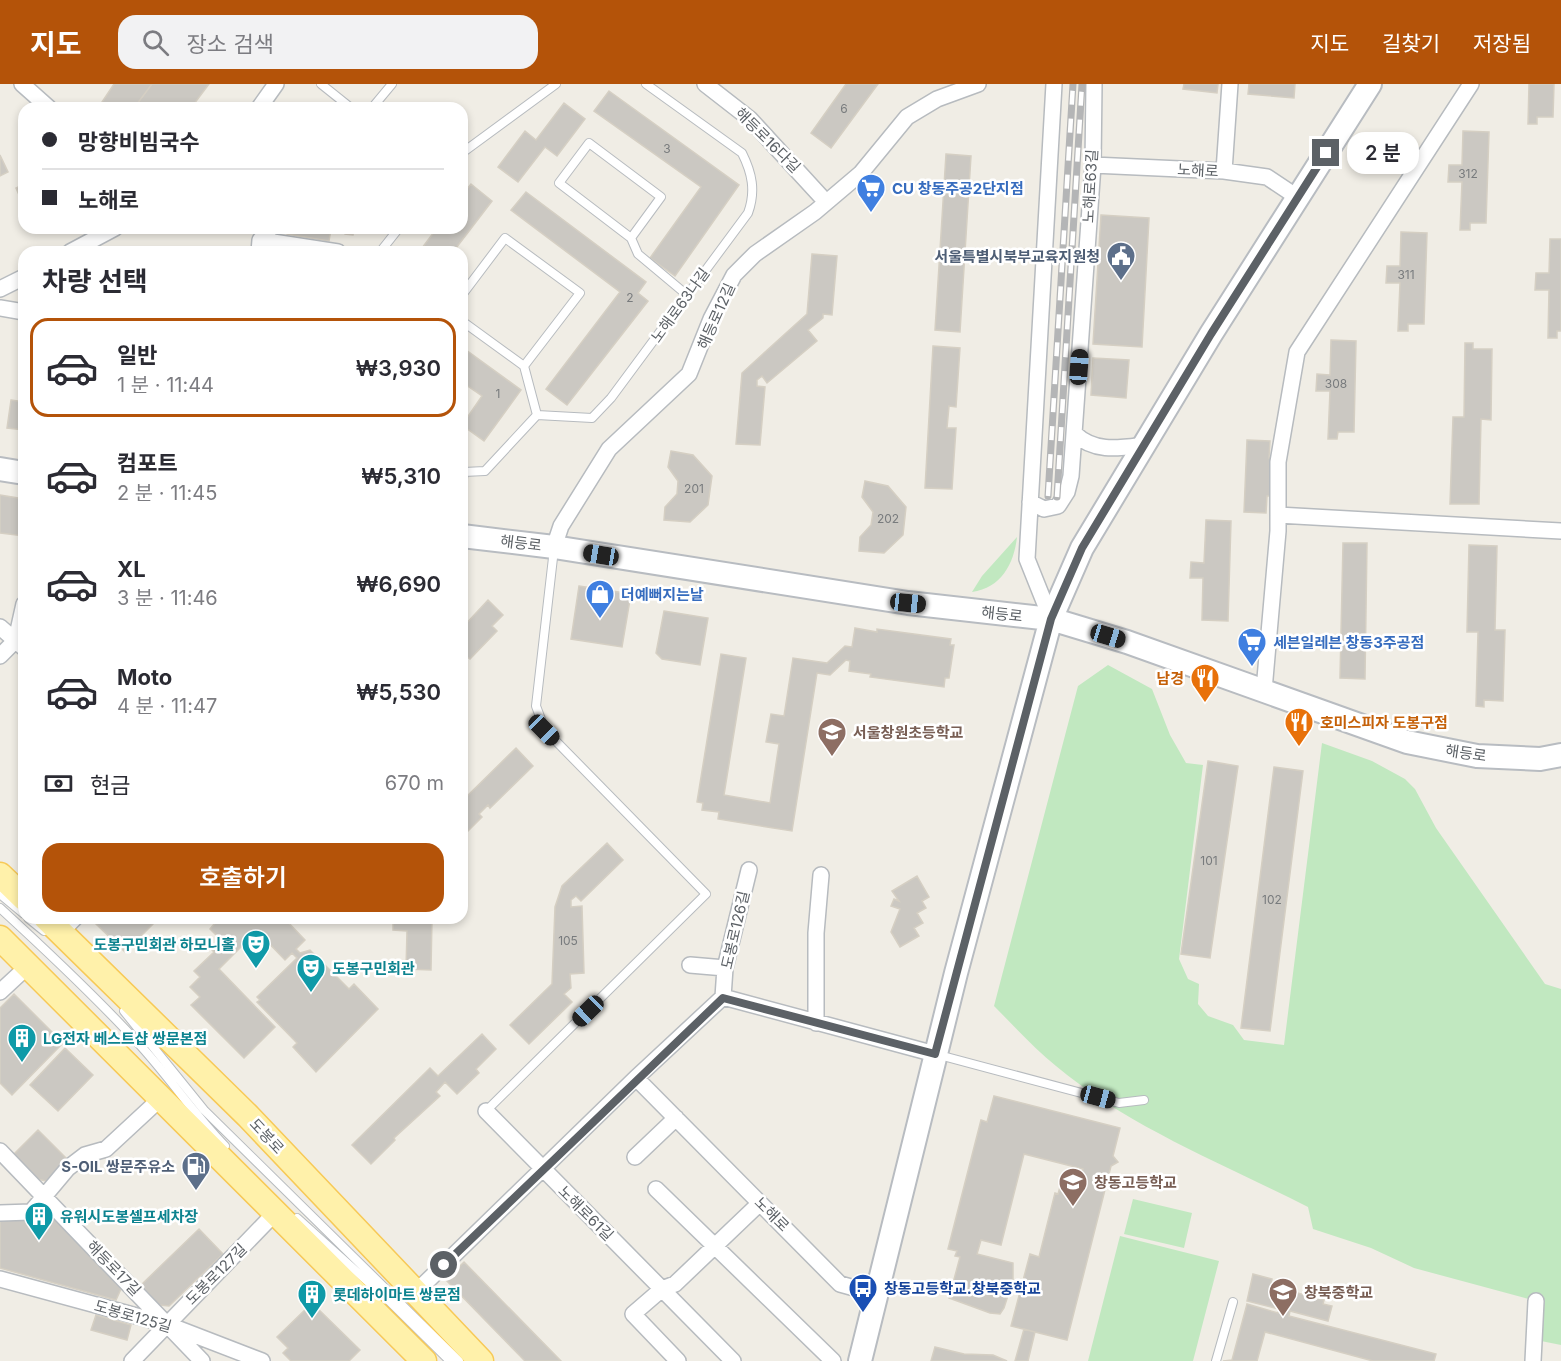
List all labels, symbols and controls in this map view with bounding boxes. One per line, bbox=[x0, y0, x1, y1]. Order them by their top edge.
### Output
search box bbox=[118, 15, 538, 69]
icon: search bbox=[139, 26, 172, 59]
text: 지도 bbox=[30, 27, 82, 61]
text: 장소 검색 bbox=[187, 31, 274, 57]
text: 지도 bbox=[1310, 31, 1349, 56]
text: 길찾기 bbox=[1382, 31, 1440, 56]
text: 저장됨 bbox=[1473, 31, 1531, 56]
house number: 6 bbox=[840, 101, 848, 116]
street label: 해등로16다길 bbox=[731, 103, 805, 177]
text: 망향비빔국수 bbox=[78, 129, 199, 155]
callout: 2 분 bbox=[1347, 132, 1419, 174]
route end bbox=[1312, 139, 1339, 166]
house number: 3 bbox=[663, 141, 671, 156]
text: 2 분 bbox=[1365, 141, 1401, 165]
street label: 노해로63길 bbox=[1079, 149, 1101, 223]
street label: 노해로 bbox=[1177, 159, 1219, 181]
house number: 312 bbox=[1458, 166, 1478, 181]
supermarket icon: CU 창동주공2단지점 bbox=[855, 172, 887, 214]
place label: CU 창동주공2단지점 bbox=[892, 179, 1024, 198]
text: 노해로 bbox=[78, 187, 139, 213]
public building icon: 서울특별시북부교육지원청 bbox=[1105, 240, 1137, 282]
place label: 서울특별시북부교육지원청 bbox=[934, 247, 1100, 266]
street label: 노해로63나길 bbox=[647, 264, 713, 346]
text: 차량 선택 bbox=[42, 265, 148, 298]
house number: 311 bbox=[1397, 267, 1415, 282]
street label: 해등로12길 bbox=[693, 280, 739, 352]
house number: 2 bbox=[626, 290, 634, 305]
icon: car bbox=[45, 341, 99, 395]
text: 일반 bbox=[117, 342, 157, 368]
car bbox=[1069, 348, 1089, 386]
text: ₩3,930 bbox=[356, 355, 441, 381]
text: 1 분 · 11:44 bbox=[117, 373, 214, 397]
house number: 308 bbox=[1325, 376, 1347, 391]
house number: 1 bbox=[496, 386, 500, 401]
icon: car bbox=[45, 449, 99, 503]
text: 컴포트 bbox=[117, 450, 178, 476]
text: ₩5,310 bbox=[361, 463, 441, 489]
text: 2 분 · 11:45 bbox=[117, 481, 217, 505]
house number: 201 bbox=[684, 481, 704, 496]
house number: 202 bbox=[877, 511, 899, 526]
street label: 해등로 bbox=[499, 531, 543, 555]
car bbox=[582, 543, 620, 567]
text: XL bbox=[117, 556, 146, 582]
icon: car bbox=[45, 557, 99, 611]
text: ₩6,690 bbox=[356, 571, 441, 597]
shop icon: 더예뻐지는날 bbox=[584, 578, 616, 620]
place label: 더예뻐지는날 bbox=[621, 585, 704, 604]
text: 3 분 · 11:46 bbox=[117, 586, 218, 610]
car bbox=[889, 592, 927, 614]
street label: 해등로 bbox=[980, 602, 1024, 626]
car bbox=[1088, 622, 1128, 650]
supermarket icon: 세븐일레븐 창동3주공점 bbox=[1236, 626, 1268, 668]
place label: 세븐일레븐 창동3주공점 bbox=[1273, 633, 1424, 652]
restaurant icon: 남경 bbox=[1189, 662, 1221, 704]
text: Moto bbox=[117, 664, 172, 690]
icon: car bbox=[45, 665, 99, 719]
place label: 남경 bbox=[1156, 669, 1184, 688]
text: ₩5,530 bbox=[356, 679, 441, 705]
text: 4 분 · 11:47 bbox=[117, 694, 217, 718]
restaurant icon: 호미스피자 도봉구점 bbox=[1283, 706, 1315, 748]
car bbox=[525, 711, 563, 749]
place label: 호미스피자 도봉구점 bbox=[1320, 713, 1448, 732]
school or university icon: 서울창원초등학교 bbox=[816, 716, 848, 758]
place label: 서울창원초등학교 bbox=[853, 723, 964, 742]
street label: 해등로 bbox=[1444, 741, 1488, 765]
icon: cash bbox=[42, 767, 75, 800]
text: 670 m bbox=[385, 771, 444, 795]
text: 현금 bbox=[90, 772, 130, 798]
button: 호출하기 bbox=[42, 843, 444, 912]
house number: 101 bbox=[1200, 853, 1218, 868]
street label: 도봉로126길 bbox=[717, 889, 753, 971]
house number: 102 bbox=[1262, 892, 1282, 907]
theatre icon: 도봉구민회관 하모니홀 bbox=[240, 928, 272, 970]
house number: 105 bbox=[558, 933, 578, 948]
place label: 도봉구민회관 하모니홀 bbox=[93, 935, 235, 954]
theatre icon: 도봉구민회관 bbox=[295, 952, 327, 994]
place label: 도봉구민회관 bbox=[332, 959, 415, 978]
car bbox=[569, 992, 607, 1030]
building icon: LG전자 베스트샵 쌍문본점 bbox=[6, 1022, 38, 1064]
place label: LG전자 베스트샵 쌍문본점 bbox=[43, 1029, 207, 1048]
car bbox=[1078, 1084, 1118, 1110]
street label: 도봉로 bbox=[246, 1114, 288, 1158]
fuel station icon: S-OIL 쌍문주유소 bbox=[180, 1150, 212, 1192]
place label: S-OIL 쌍문주유소 bbox=[61, 1157, 175, 1176]
school or university icon: 창동고등학교 bbox=[1057, 1166, 1089, 1208]
place label: 창동고등학교 bbox=[1094, 1173, 1177, 1192]
street label: 노해로61길 bbox=[554, 1181, 618, 1245]
street label: 노해로 bbox=[751, 1193, 793, 1235]
building icon: 유워시도봉셀프세차장 bbox=[23, 1200, 55, 1242]
place label: 유워시도봉셀프세차장 bbox=[60, 1207, 198, 1226]
street label: 해등로17길 bbox=[83, 1236, 145, 1300]
street label: 도봉로127길 bbox=[181, 1239, 251, 1309]
route start bbox=[430, 1251, 457, 1278]
bus stop icon: 창동고등학교.창북중학교 bbox=[847, 1272, 879, 1314]
school or university icon: 창북중학교 bbox=[1267, 1276, 1299, 1318]
building icon: 롯데하이마트 쌍문점 bbox=[296, 1278, 328, 1320]
place label: 창동고등학교.창북중학교 bbox=[884, 1279, 1041, 1298]
place label: 창북중학교 bbox=[1304, 1283, 1373, 1302]
place label: 롯데하이마트 쌍문점 bbox=[333, 1285, 461, 1304]
street label: 도봉로125길 bbox=[92, 1296, 174, 1336]

